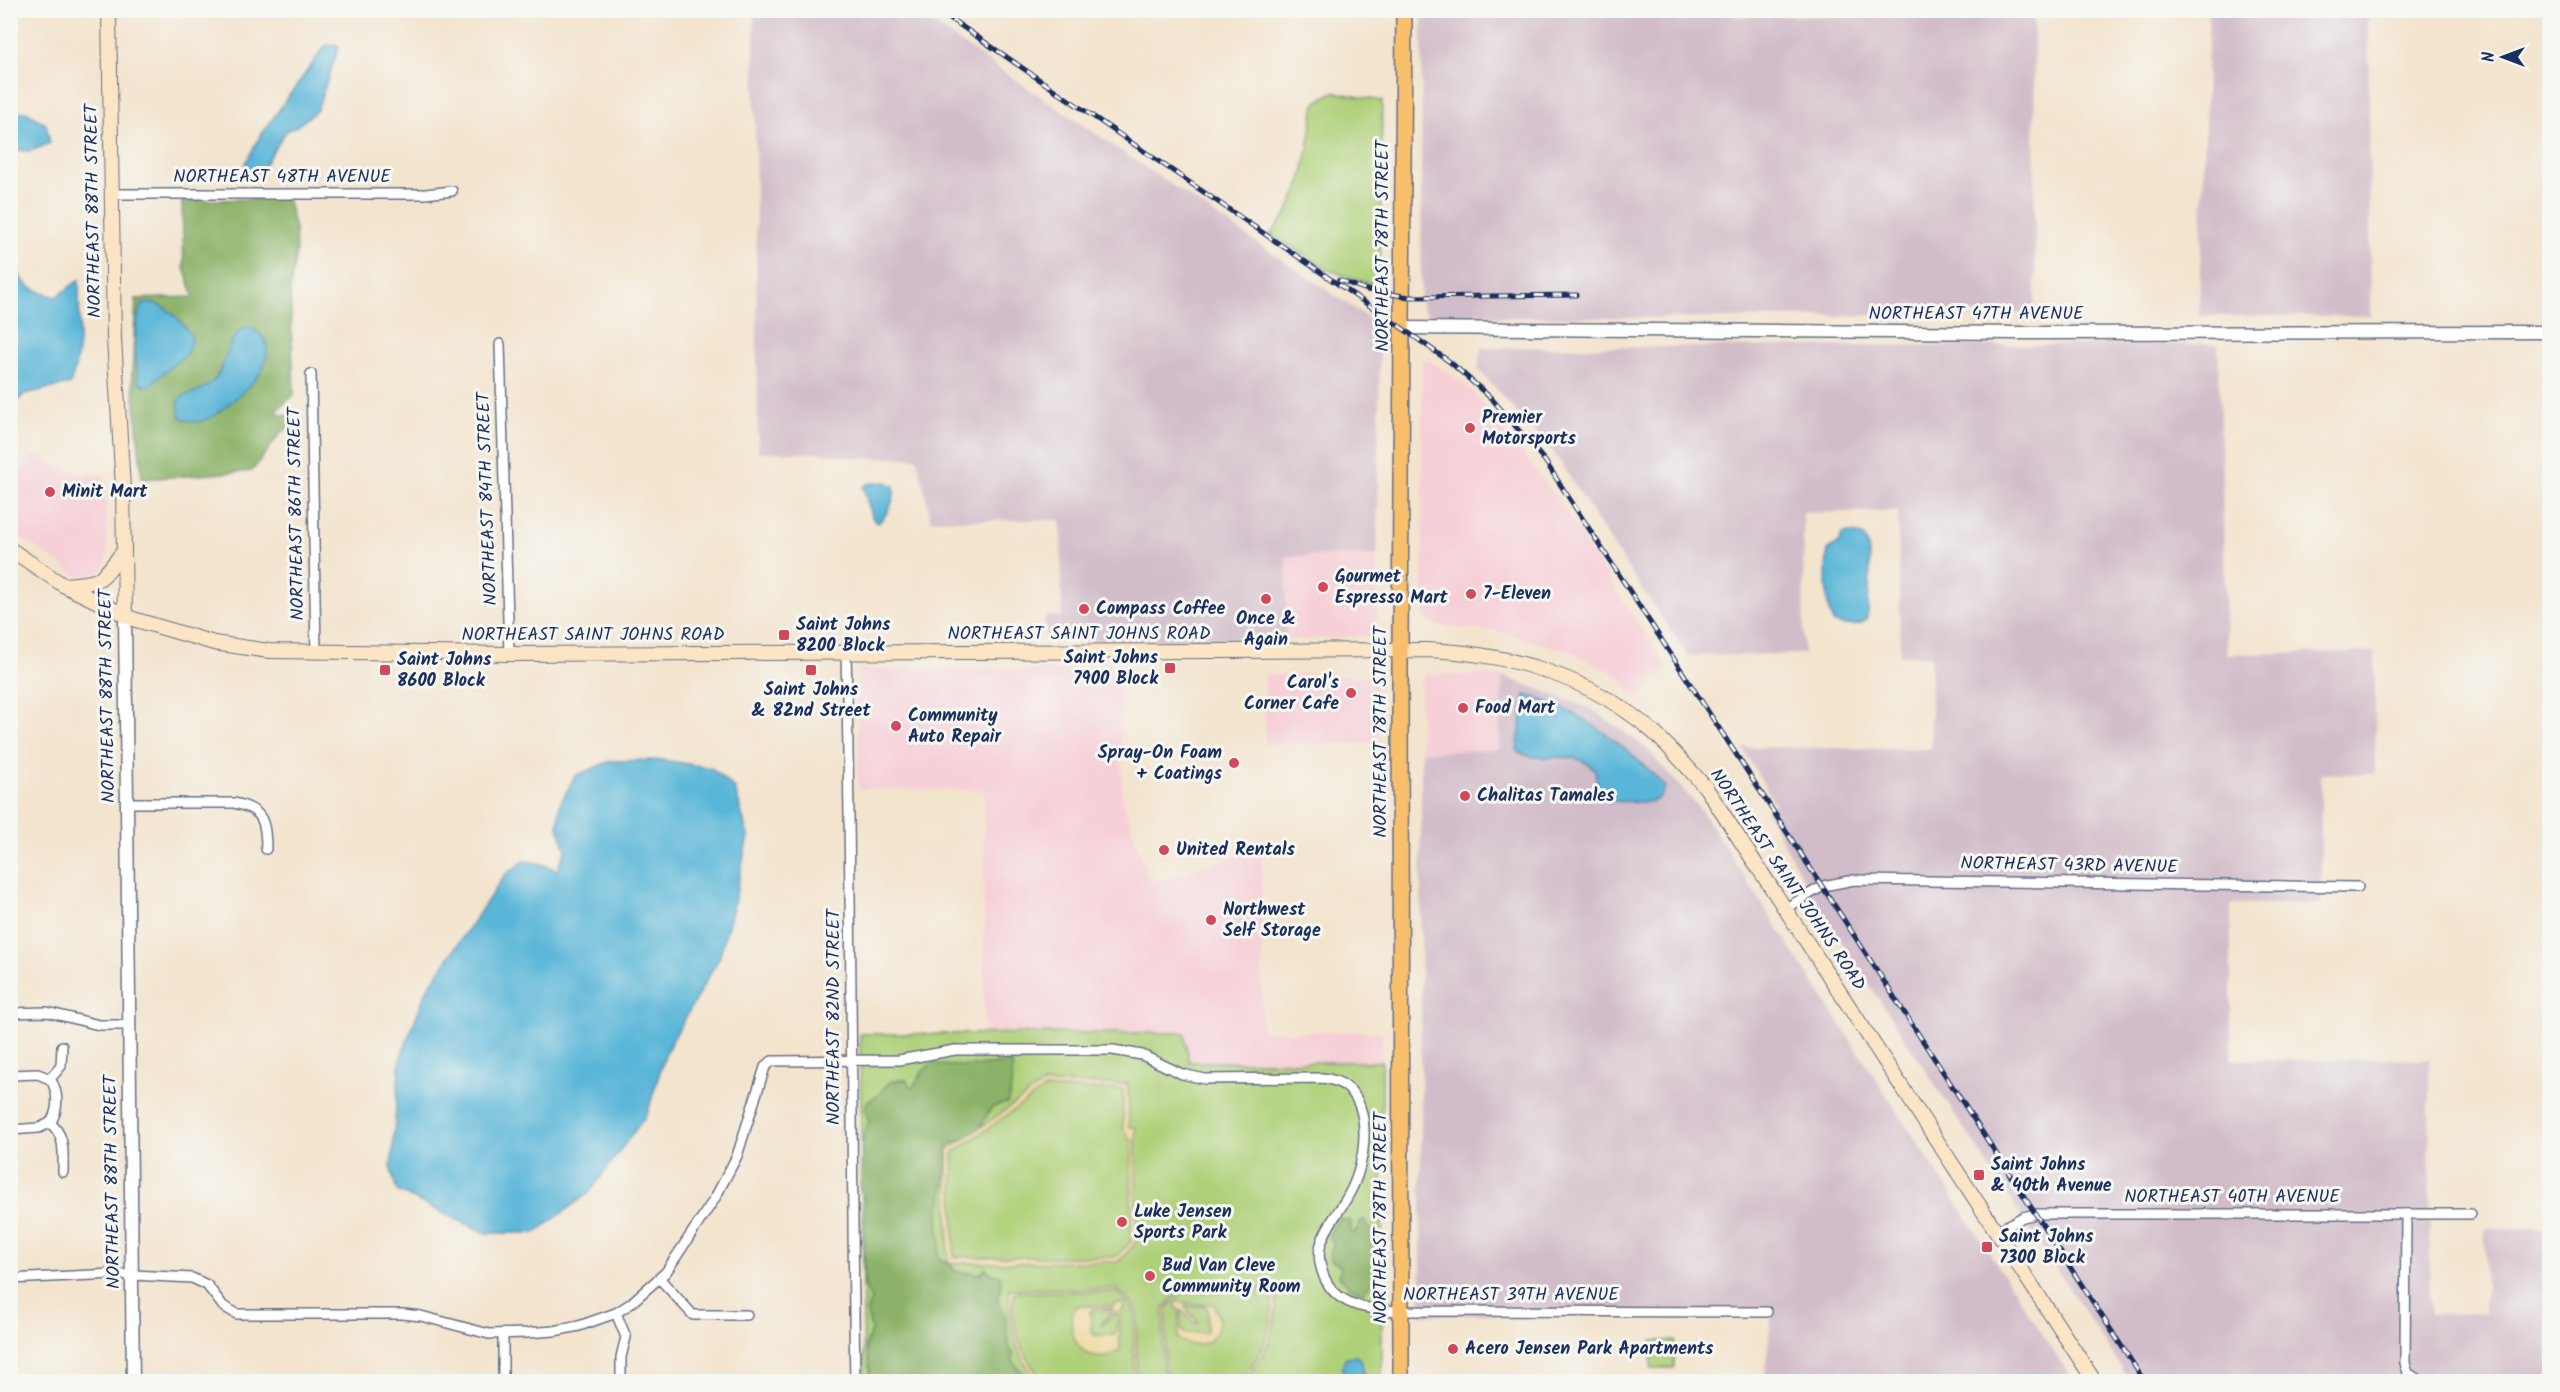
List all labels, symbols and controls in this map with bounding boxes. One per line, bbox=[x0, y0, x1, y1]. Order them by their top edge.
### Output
north arrow bbox=[2473, 27, 2533, 87]
text: N bbox=[2477, 52, 2502, 62]
street label: NORTHEAST 88TH STREET bbox=[78, 102, 110, 318]
street label: NORTHEAST 78TH STREET bbox=[1369, 139, 1398, 352]
street label: NORTHEAST 48TH AVENUE bbox=[173, 163, 391, 192]
street label: NORTHEAST 47TH AVENUE bbox=[1869, 300, 2084, 329]
street label: NORTHEAST 84TH STREET bbox=[470, 391, 506, 606]
place label: Premier Motorsports bbox=[1482, 404, 1577, 454]
street label: NORTHEAST 86TH STREET bbox=[281, 406, 313, 621]
marker: Premier Motorsports bbox=[1463, 421, 1477, 435]
place label: Minit Mart bbox=[62, 478, 148, 507]
marker: Minit Mart bbox=[43, 485, 57, 499]
place label: Gourmet Espresso Mart bbox=[1335, 563, 1449, 613]
marker: Gourmet Espresso Mart bbox=[1316, 580, 1330, 594]
place label: 7-Eleven bbox=[1483, 580, 1551, 609]
street label: NORTHEAST 88TH STREET bbox=[92, 587, 124, 803]
marker: 7-Eleven bbox=[1464, 587, 1478, 601]
marker: Once & Again bbox=[1259, 592, 1273, 606]
place label: Compass Coffee bbox=[1096, 595, 1225, 624]
marker: Compass Coffee bbox=[1077, 602, 1091, 616]
place label: Once & Again bbox=[1236, 605, 1296, 655]
place label: Saint Johns 8200 Block bbox=[796, 611, 891, 661]
street label: NORTHEAST SAINT JOHNS ROAD bbox=[948, 620, 1211, 649]
street label: NORTHEAST SAINT JOHNS ROAD bbox=[462, 621, 725, 650]
street label: NORTHEAST 78TH STREET bbox=[1367, 625, 1396, 838]
marker: Saint Johns 8200 Block bbox=[777, 628, 791, 642]
place label: Saint Johns 7900 Block bbox=[1064, 644, 1159, 694]
place label: Saint Johns 8600 Block bbox=[397, 646, 492, 696]
marker: Saint Johns 7900 Block bbox=[1163, 661, 1177, 675]
marker: Saint Johns 8600 Block bbox=[378, 663, 392, 677]
marker: Saint Johns & 82nd Street bbox=[804, 663, 818, 677]
place label: Carol's Corner Cafe bbox=[1244, 669, 1340, 719]
place label: Saint Johns & 82nd Street bbox=[751, 676, 871, 726]
marker: Carol's Corner Cafe bbox=[1344, 686, 1358, 700]
place label: Food Mart bbox=[1475, 694, 1556, 723]
marker: Food Mart bbox=[1456, 701, 1470, 715]
place label: Community Auto Repair bbox=[908, 702, 1002, 752]
marker: Community Auto Repair bbox=[889, 719, 903, 733]
place label: Spray-On Foam + Coatings bbox=[1098, 739, 1223, 789]
marker: Spray-On Foam + Coatings bbox=[1227, 756, 1241, 770]
street label: NORTHEAST SAINT JOHNS ROAD bbox=[1701, 763, 1873, 997]
place label: Chalitas Tamales bbox=[1477, 782, 1615, 811]
marker: Chalitas Tamales bbox=[1458, 789, 1472, 803]
place label: United Rentals bbox=[1176, 836, 1296, 865]
marker: United Rentals bbox=[1157, 843, 1171, 857]
street label: NORTHEAST 43RD AVENUE bbox=[1960, 850, 2178, 882]
place label: Northwest Self Storage bbox=[1223, 896, 1321, 946]
street label: NORTHEAST 82ND STREET bbox=[820, 908, 849, 1125]
marker: Northwest Self Storage bbox=[1204, 913, 1218, 927]
street label: NORTHEAST 88TH STREET bbox=[97, 1073, 129, 1289]
street label: NORTHEAST 78TH STREET bbox=[1367, 1111, 1396, 1324]
place label: Saint Johns & 40th Avenue bbox=[1991, 1151, 2112, 1201]
marker: Saint Johns & 40th Avenue bbox=[1972, 1168, 1986, 1182]
street label: NORTHEAST 40TH AVENUE bbox=[2124, 1183, 2340, 1212]
place label: Luke Jensen Sports Park bbox=[1134, 1198, 1232, 1248]
marker: Luke Jensen Sports Park bbox=[1115, 1215, 1129, 1229]
place label: Saint Johns 7300 Block bbox=[1999, 1223, 2094, 1273]
marker: Saint Johns 7300 Block bbox=[1980, 1240, 1994, 1254]
place label: Bud Van Cleve Community Room bbox=[1162, 1252, 1301, 1302]
marker: Bud Van Cleve Community Room bbox=[1143, 1269, 1157, 1283]
street label: NORTHEAST 39TH AVENUE bbox=[1403, 1281, 1619, 1310]
place label: Acero Jensen Park Apartments bbox=[1465, 1335, 1714, 1364]
marker: Acero Jensen Park Apartments bbox=[1446, 1342, 1460, 1356]

